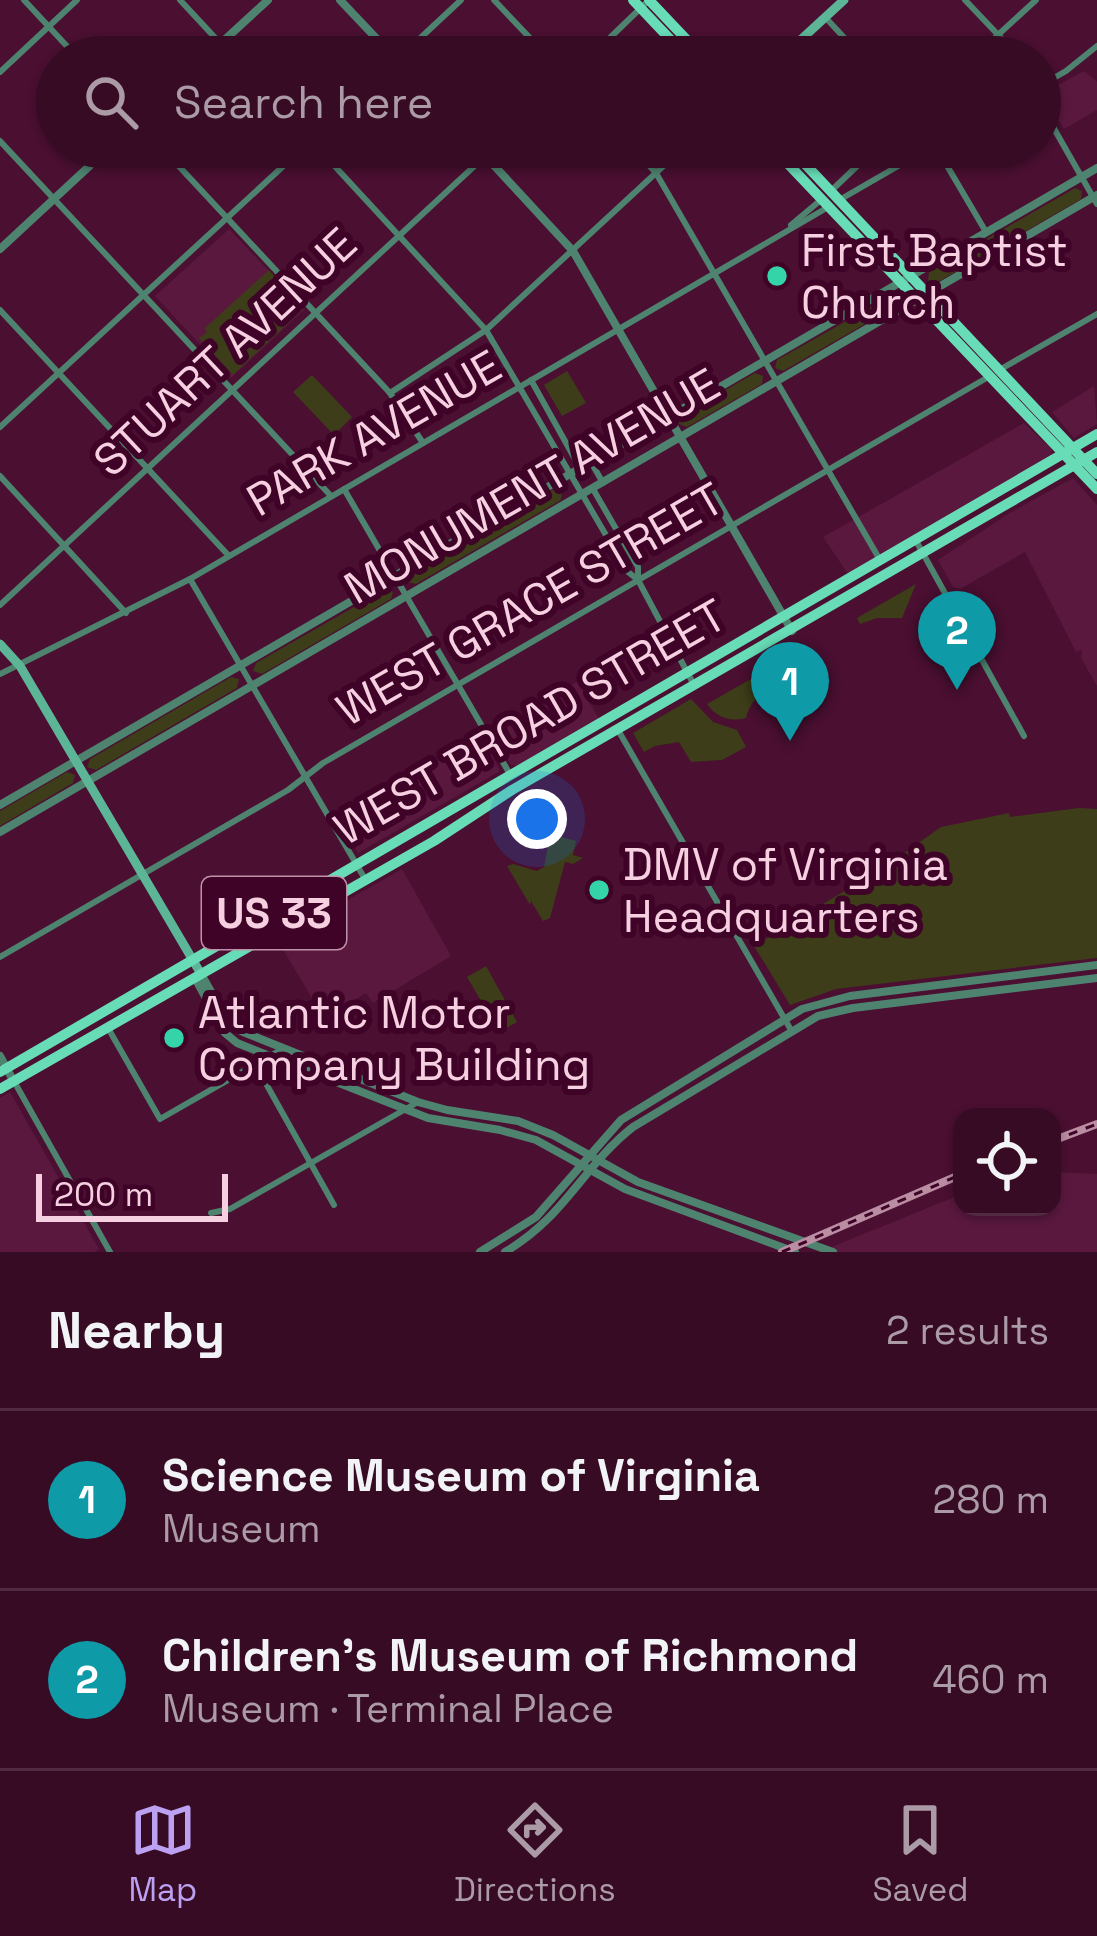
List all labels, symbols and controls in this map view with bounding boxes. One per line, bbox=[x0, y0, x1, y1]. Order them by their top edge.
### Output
search box bbox=[36, 36, 1061, 168]
icon: search bbox=[78, 69, 144, 135]
text: Search here bbox=[174, 74, 433, 131]
street label: STUART AVENUE bbox=[82, 216, 368, 488]
place label: First Baptist Church bbox=[801, 222, 1068, 331]
marker: First Baptist Church bbox=[764, 263, 790, 289]
street label: PARK AVENUE bbox=[237, 337, 511, 529]
street label: MONUMENT AVENUE bbox=[334, 355, 730, 617]
street label: WEST GRACE STREET bbox=[326, 470, 734, 738]
street label: WEST BROAD STREET bbox=[324, 586, 736, 858]
pin: 2 bbox=[918, 591, 996, 690]
pin: 1 bbox=[751, 642, 829, 741]
your location bbox=[507, 789, 567, 849]
place label: DMV of Virginia Headquarters bbox=[623, 836, 948, 945]
road number: US 33 bbox=[202, 877, 346, 949]
marker: DMV of Virginia Headquarters bbox=[586, 877, 612, 903]
place label: Atlantic Motor Company Building bbox=[198, 984, 590, 1093]
marker: Atlantic Motor Company Building bbox=[161, 1025, 187, 1051]
map controls bbox=[953, 1108, 1061, 1216]
button: locate bbox=[953, 1108, 1061, 1216]
scale bar bbox=[36, 1168, 228, 1221]
text: 200 m bbox=[54, 1174, 153, 1216]
text: Nearby bbox=[48, 1298, 225, 1363]
text: 2 results bbox=[886, 1306, 1049, 1355]
text: Science Museum of Virginia bbox=[162, 1447, 760, 1504]
text: 1 bbox=[78, 1475, 96, 1524]
text: 280 m bbox=[933, 1475, 1049, 1524]
text: Museum bbox=[162, 1504, 321, 1553]
text: Children's Museum of Richmond bbox=[162, 1627, 858, 1684]
text: 2 bbox=[75, 1655, 99, 1704]
text: 460 m bbox=[932, 1655, 1049, 1704]
text: Museum · Terminal Place bbox=[162, 1684, 614, 1733]
tab: Map bbox=[128, 1797, 197, 1911]
tab: Directions bbox=[454, 1797, 616, 1911]
tab: Saved bbox=[872, 1797, 969, 1911]

